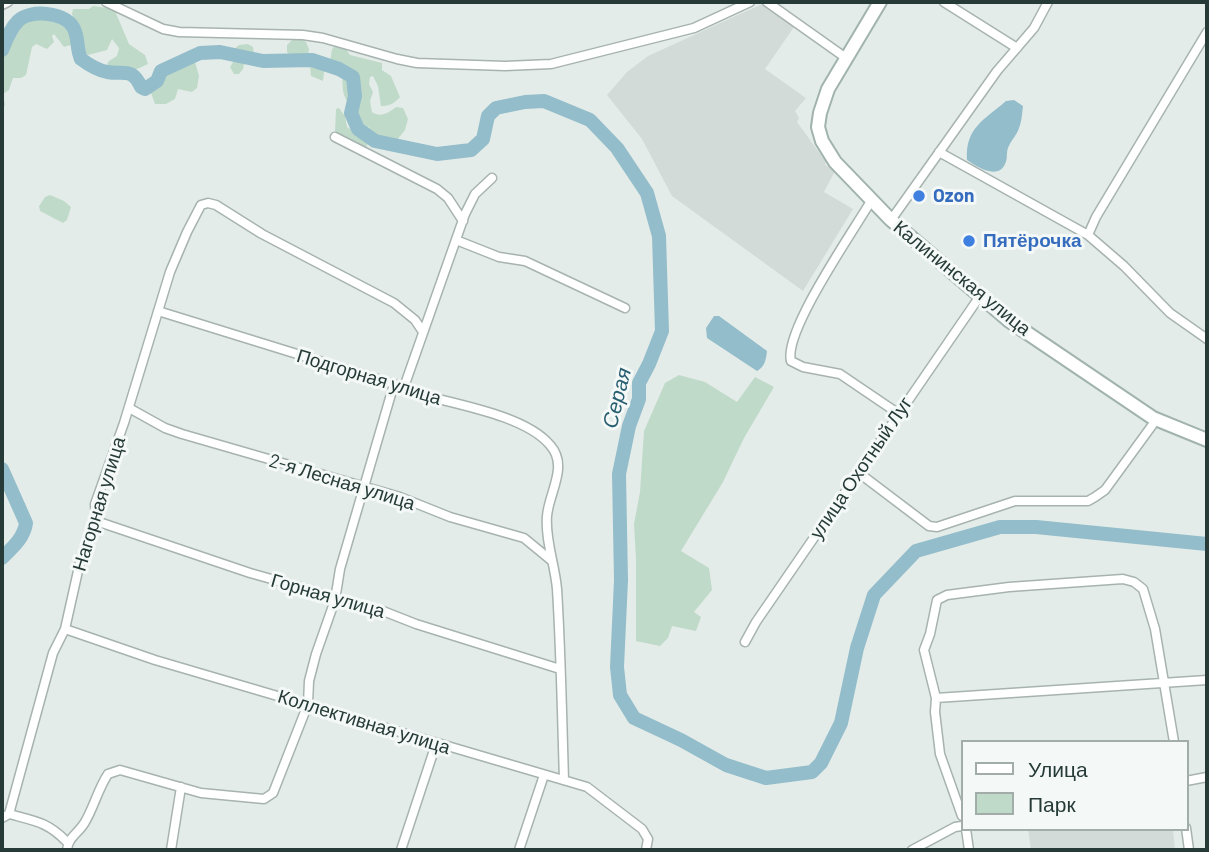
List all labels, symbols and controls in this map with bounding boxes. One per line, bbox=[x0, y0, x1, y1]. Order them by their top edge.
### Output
place label: Ozon bbox=[933, 185, 975, 207]
marker: Ozon bbox=[911, 188, 927, 204]
street label: Калининская улица bbox=[889, 216, 1035, 340]
place label: Пятёрочка bbox=[983, 230, 1081, 252]
marker: Пятёрочка bbox=[961, 233, 977, 249]
street label: Подгорная улица bbox=[294, 344, 444, 410]
water label: Серая bbox=[597, 365, 637, 431]
street label: улица Охотный Луг bbox=[805, 393, 917, 543]
street label: Нагорная улица bbox=[68, 434, 130, 574]
street label: 2-я Лесная улица bbox=[266, 449, 418, 515]
street label: Горная улица bbox=[268, 569, 388, 623]
street label: Коллективная улица bbox=[275, 685, 453, 759]
legend bbox=[960, 740, 1188, 831]
text: Улица bbox=[1028, 756, 1088, 781]
text: Парк bbox=[1028, 791, 1076, 816]

